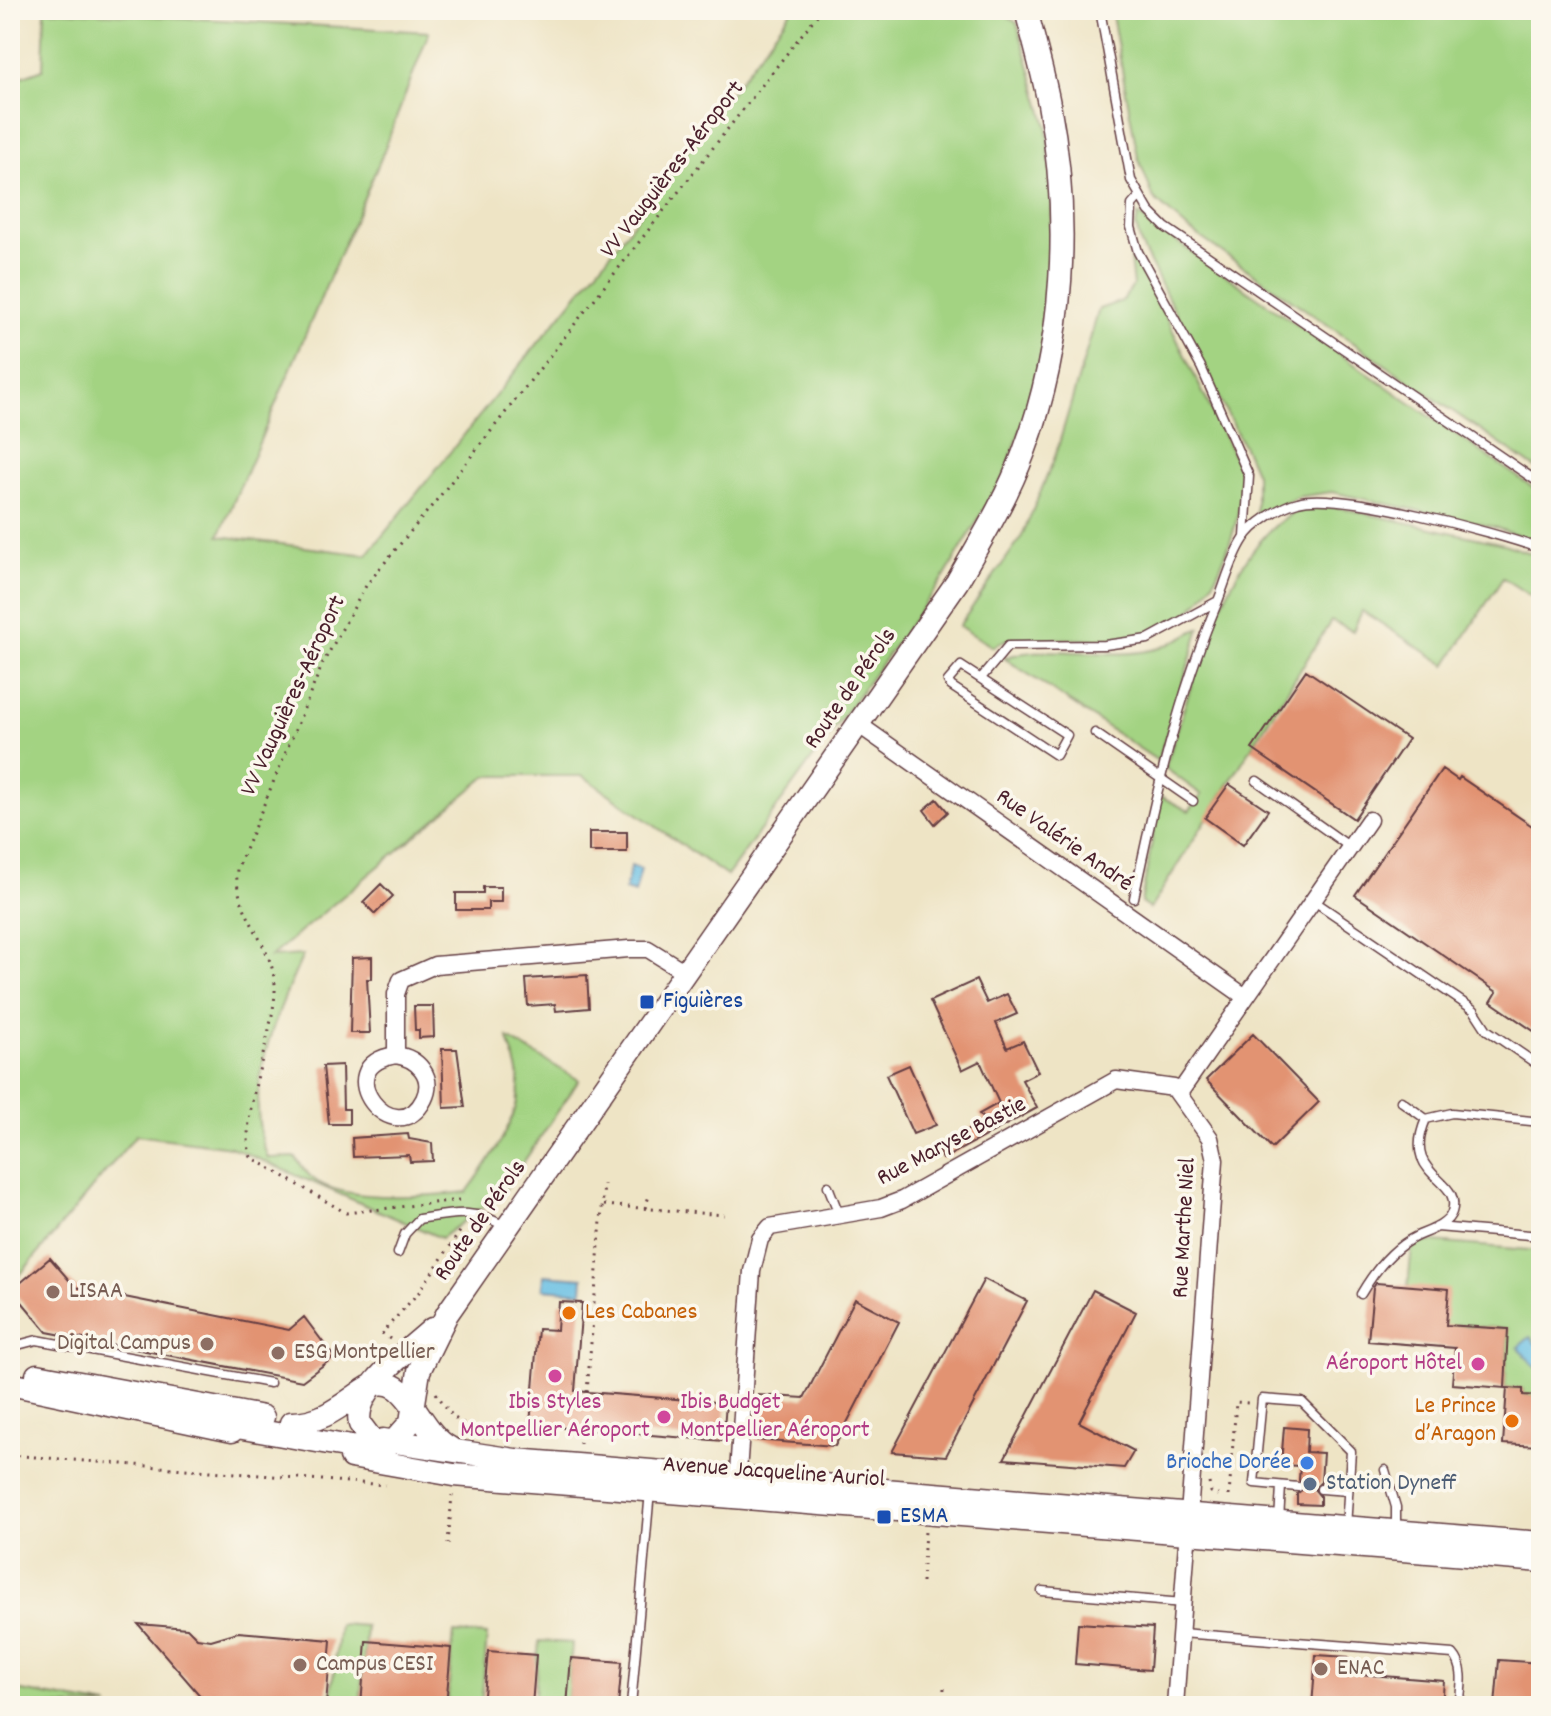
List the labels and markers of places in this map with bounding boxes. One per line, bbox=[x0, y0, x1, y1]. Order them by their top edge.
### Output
place label: Figuières bbox=[663, 985, 743, 1019]
marker: Figuières bbox=[638, 993, 656, 1011]
place label: LISAA bbox=[69, 1275, 123, 1309]
marker: LISAA bbox=[44, 1283, 62, 1301]
place label: Les Cabanes bbox=[585, 1296, 698, 1330]
marker: Les Cabanes bbox=[560, 1304, 578, 1322]
place label: Digital Campus bbox=[57, 1327, 191, 1361]
marker: Digital Campus bbox=[198, 1335, 216, 1353]
place label: ESG Montpellier bbox=[294, 1336, 435, 1370]
marker: ESG Montpellier bbox=[269, 1344, 287, 1362]
place label: Aéroport Hôtel bbox=[1326, 1347, 1462, 1381]
marker: Aéroport Hôtel bbox=[1469, 1355, 1487, 1373]
marker: Ibis Styles Montpellier Aéroport bbox=[546, 1367, 564, 1385]
place label: Ibis Styles Montpellier Aéroport bbox=[460, 1386, 650, 1448]
place label: Ibis Budget Montpellier Aéroport bbox=[680, 1386, 870, 1448]
place label: Le Prince d’Aragon bbox=[1414, 1390, 1496, 1452]
marker: Ibis Budget Montpellier Aéroport bbox=[655, 1408, 673, 1426]
marker: Le Prince d’Aragon bbox=[1503, 1412, 1521, 1430]
place label: Brioche Dorée bbox=[1166, 1446, 1291, 1480]
marker: Brioche Dorée bbox=[1298, 1454, 1316, 1472]
place label: Station Dyneff bbox=[1326, 1467, 1457, 1501]
marker: Station Dyneff bbox=[1301, 1475, 1319, 1493]
place label: ESMA bbox=[900, 1500, 949, 1534]
marker: ESMA bbox=[875, 1508, 893, 1526]
place label: Campus CESI bbox=[316, 1648, 434, 1682]
place label: ENAC bbox=[1337, 1652, 1385, 1686]
marker: Campus CESI bbox=[291, 1656, 309, 1674]
marker: ENAC bbox=[1312, 1660, 1330, 1678]

